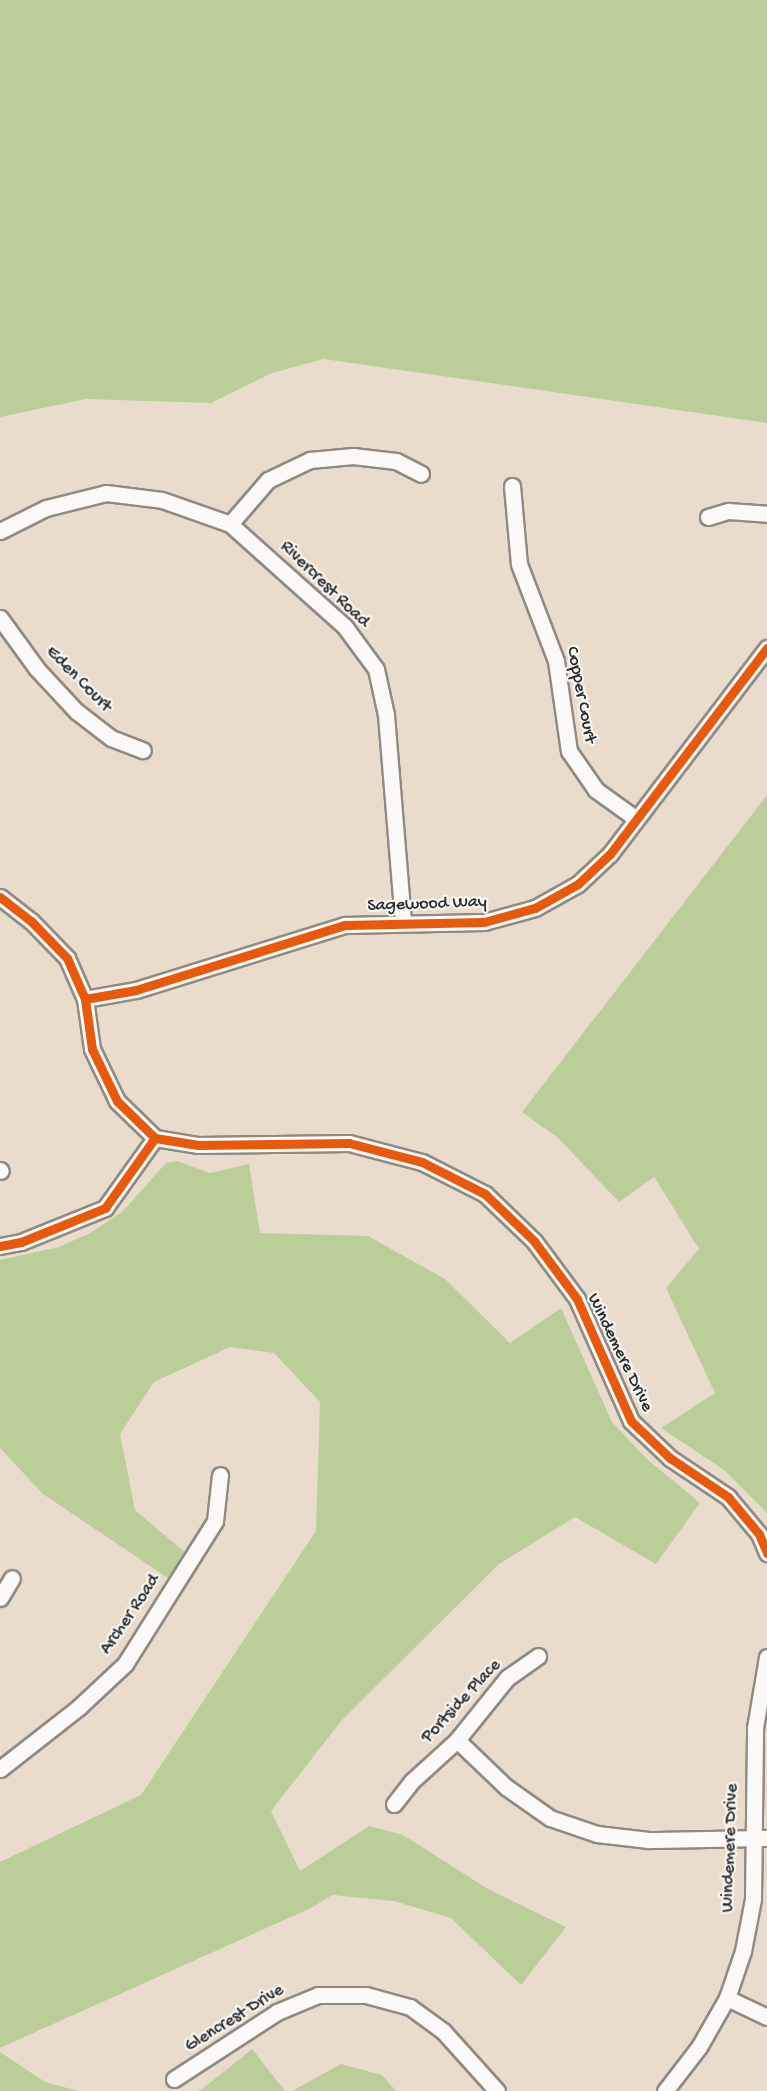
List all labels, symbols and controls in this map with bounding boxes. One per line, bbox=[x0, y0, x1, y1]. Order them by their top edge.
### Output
street label: Rivercrest Road bbox=[275, 537, 373, 633]
street label: Eden Court bbox=[40, 642, 116, 718]
street label: Copper Court bbox=[560, 645, 600, 745]
street label: Sagewood Way bbox=[367, 892, 487, 918]
street label: Windemere Drive bbox=[581, 1290, 657, 1416]
street label: Archer Road bbox=[96, 1571, 166, 1659]
street label: Portside Place bbox=[418, 1656, 506, 1748]
street label: Windemere Drive bbox=[718, 1783, 744, 1913]
street label: Glencrest Drive bbox=[182, 1980, 288, 2058]

